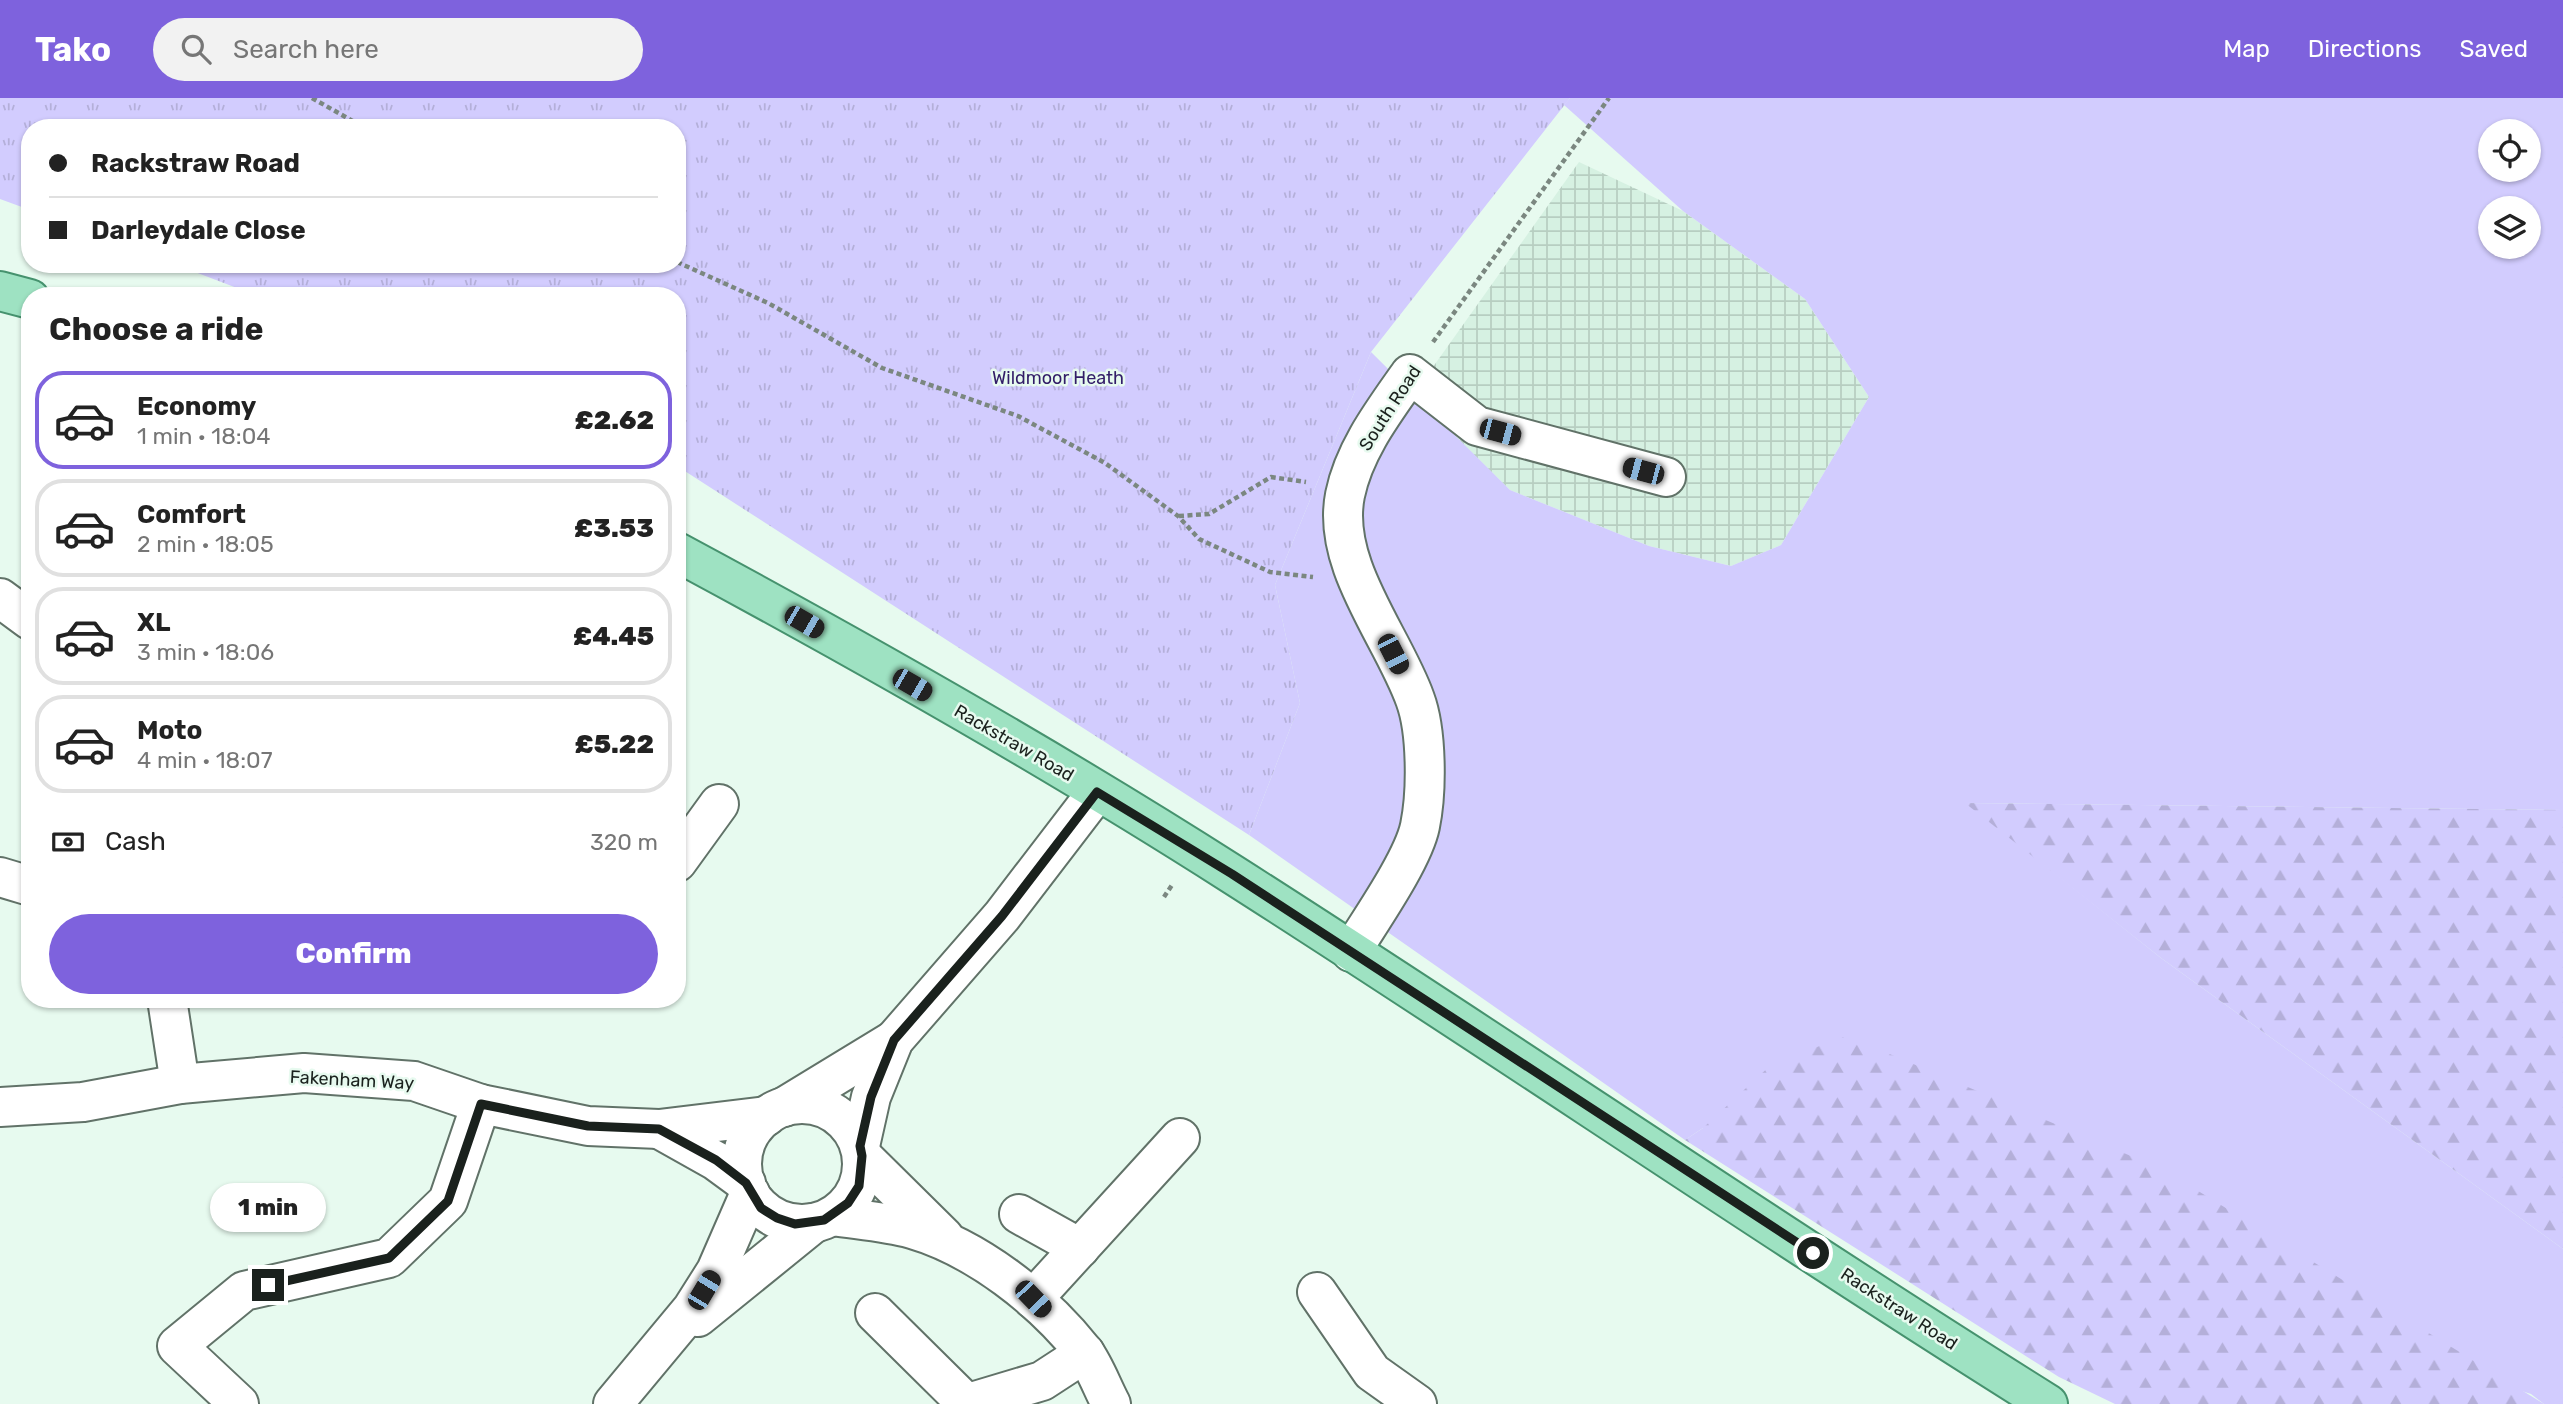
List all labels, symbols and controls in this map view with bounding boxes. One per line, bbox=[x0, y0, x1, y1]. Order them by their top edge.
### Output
search box bbox=[153, 18, 643, 81]
text: Tako bbox=[35, 30, 111, 69]
icon: search bbox=[177, 30, 215, 68]
text: Search here bbox=[233, 34, 379, 65]
text: Map bbox=[2223, 35, 2270, 63]
text: Directions bbox=[2308, 35, 2421, 63]
text: Saved bbox=[2459, 35, 2528, 63]
map controls bbox=[2478, 119, 2541, 259]
button: locate bbox=[2478, 119, 2541, 182]
text: Rackstraw Road bbox=[91, 148, 300, 179]
button: layers bbox=[2478, 196, 2541, 259]
text: Darleydale Close bbox=[91, 215, 306, 246]
text: Choose a ride bbox=[49, 310, 263, 348]
street label: South Road bbox=[1354, 361, 1426, 455]
park label: Wildmoor Heath bbox=[992, 367, 1124, 389]
icon: car bbox=[53, 389, 116, 452]
text: Economy bbox=[137, 391, 256, 422]
text: £2.62 bbox=[574, 405, 654, 436]
car bbox=[1477, 416, 1524, 448]
text: 1 min · 18:04 bbox=[137, 422, 271, 450]
car bbox=[1620, 455, 1667, 487]
icon: car bbox=[53, 497, 116, 560]
text: Comfort bbox=[137, 499, 246, 530]
text: £3.53 bbox=[574, 513, 654, 544]
text: 2 min · 18:05 bbox=[137, 530, 274, 558]
car bbox=[781, 602, 828, 642]
icon: car bbox=[53, 605, 116, 668]
text: XL bbox=[137, 607, 170, 638]
text: £4.45 bbox=[573, 621, 654, 652]
car bbox=[1375, 631, 1412, 677]
text: 3 min · 18:06 bbox=[137, 638, 274, 666]
car bbox=[889, 665, 936, 705]
street label: Rackstraw Road bbox=[950, 700, 1078, 786]
icon: car bbox=[53, 713, 116, 776]
text: Moto bbox=[137, 715, 202, 746]
text: £5.22 bbox=[575, 729, 654, 760]
text: 4 min · 18:07 bbox=[137, 746, 273, 774]
icon: cash bbox=[49, 823, 87, 861]
text: Cash bbox=[105, 826, 166, 857]
text: 320 m bbox=[590, 828, 658, 856]
button: Confirm bbox=[49, 914, 658, 994]
street label: Fakenham Way bbox=[289, 1066, 415, 1094]
callout: 1 min bbox=[210, 1184, 326, 1232]
text: 1 min bbox=[238, 1193, 298, 1221]
route start bbox=[1797, 1237, 1829, 1269]
street label: Rackstraw Road bbox=[1837, 1263, 1961, 1355]
car bbox=[685, 1267, 724, 1313]
route end bbox=[252, 1269, 284, 1301]
car bbox=[1011, 1277, 1056, 1321]

